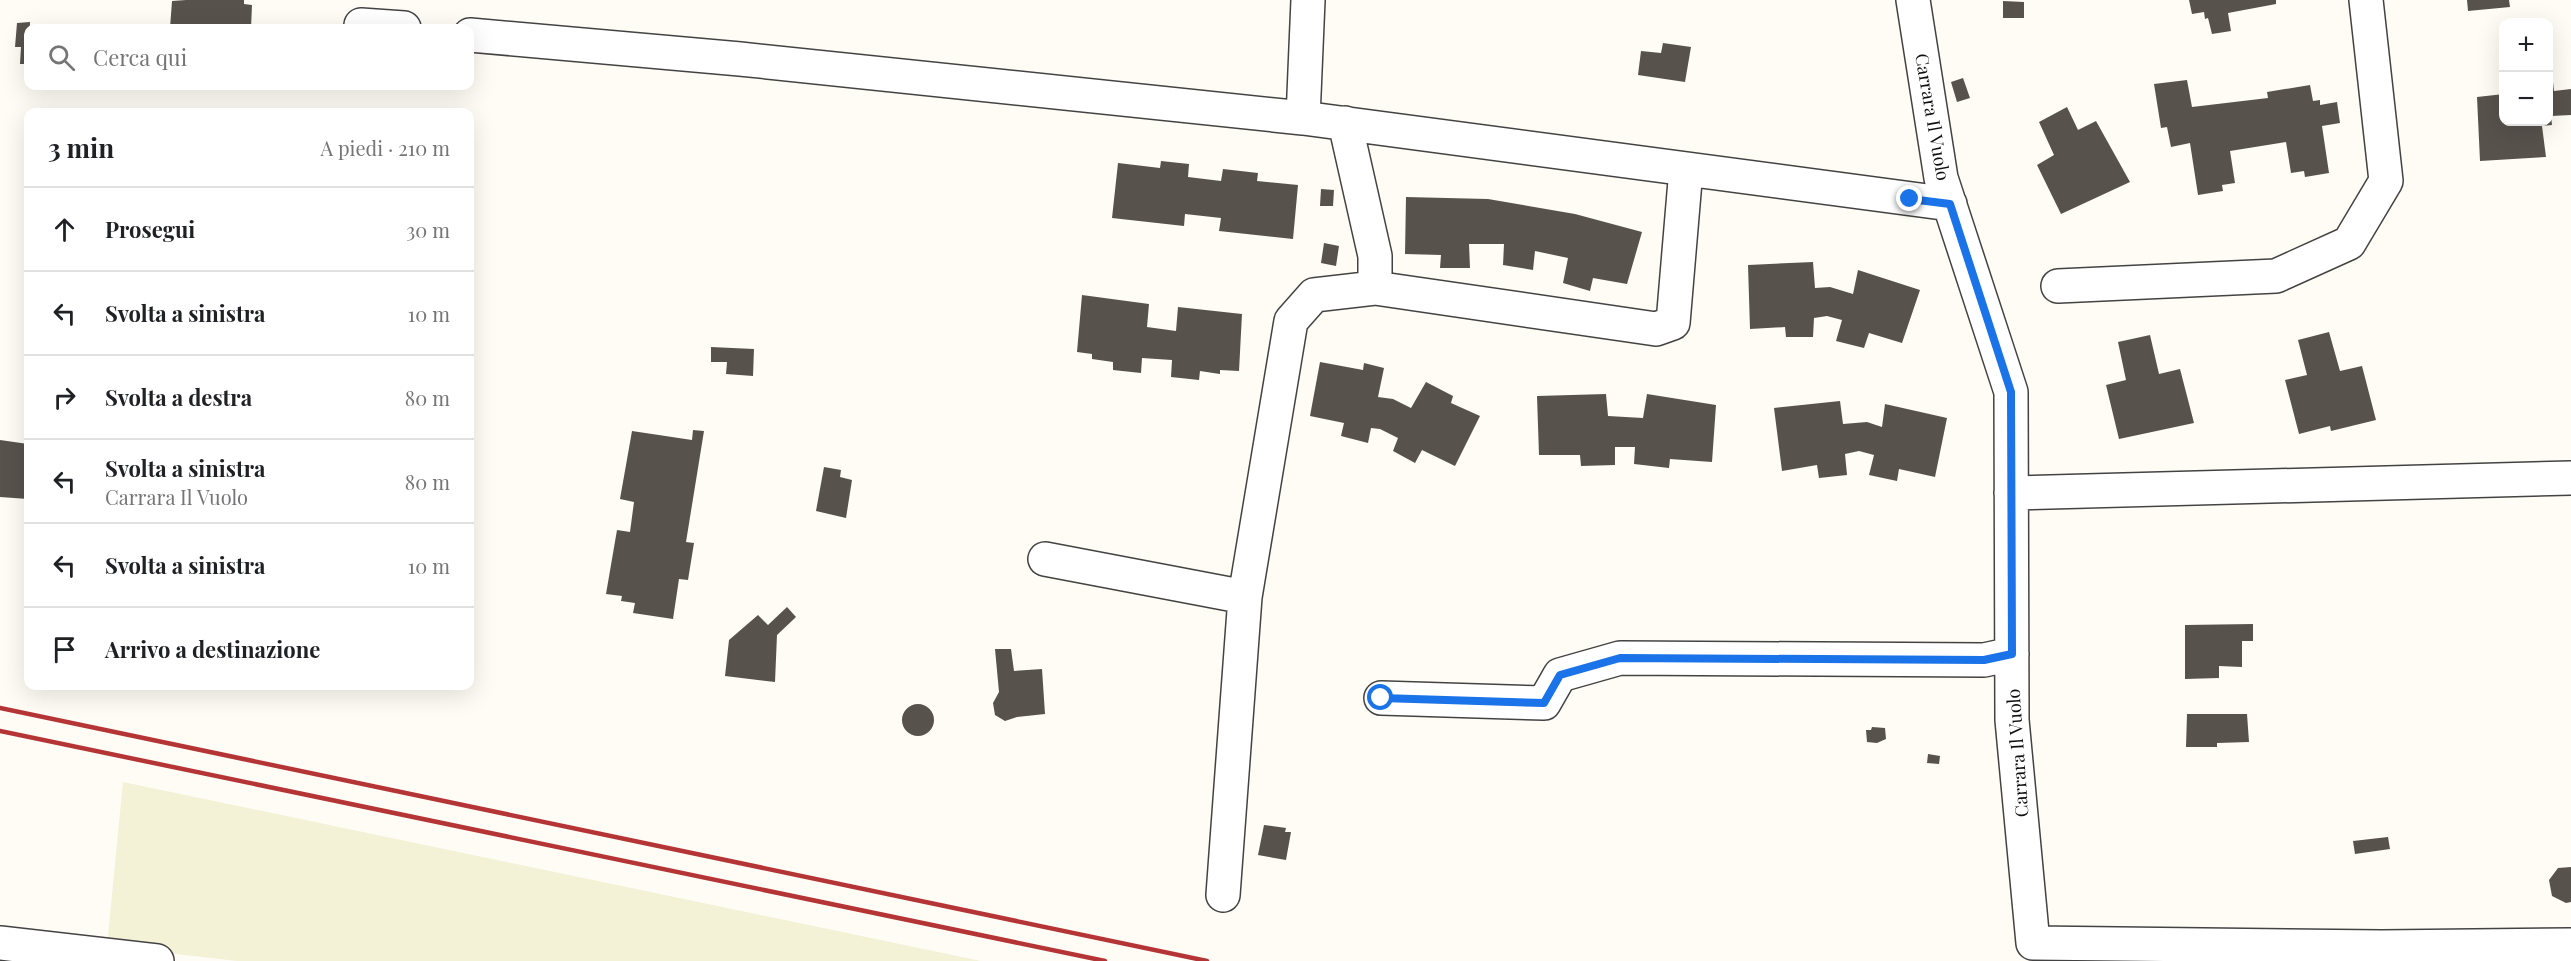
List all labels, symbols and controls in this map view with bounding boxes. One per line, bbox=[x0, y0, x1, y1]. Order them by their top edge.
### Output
map controls bbox=[2499, 18, 2553, 126]
button: + bbox=[2499, 18, 2553, 72]
search box bbox=[24, 24, 474, 90]
icon: search bbox=[45, 41, 78, 74]
text: Cerca qui bbox=[93, 42, 187, 72]
street label: Carrara Il Vuolo bbox=[1910, 52, 1956, 183]
button: − bbox=[2499, 72, 2553, 126]
text: 3 min bbox=[48, 130, 114, 165]
text: A piedi · 210 m bbox=[320, 134, 450, 161]
route end bbox=[1896, 185, 1922, 211]
icon: ahead bbox=[48, 213, 81, 246]
text: Prosegui bbox=[105, 214, 195, 244]
text: 30 m bbox=[406, 216, 450, 243]
icon: left bbox=[48, 297, 81, 330]
text: Svolta a sinistra bbox=[105, 298, 265, 328]
text: 10 m bbox=[408, 300, 450, 327]
icon: right bbox=[48, 381, 81, 414]
text: Svolta a destra bbox=[105, 382, 252, 412]
text: 80 m bbox=[405, 384, 450, 411]
text: Svolta a sinistra bbox=[105, 453, 265, 483]
icon: left bbox=[48, 465, 81, 498]
text: 80 m bbox=[405, 468, 450, 495]
text: Carrara Il Vuolo bbox=[105, 483, 248, 510]
icon: left bbox=[48, 549, 81, 582]
text: Svolta a sinistra bbox=[105, 550, 265, 580]
text: 10 m bbox=[408, 552, 450, 579]
icon: arrive bbox=[48, 633, 81, 666]
text: Arrivo a destinazione bbox=[105, 634, 320, 664]
route start bbox=[1367, 684, 1393, 710]
street label: Carrara Il Vuolo bbox=[2001, 688, 2033, 818]

